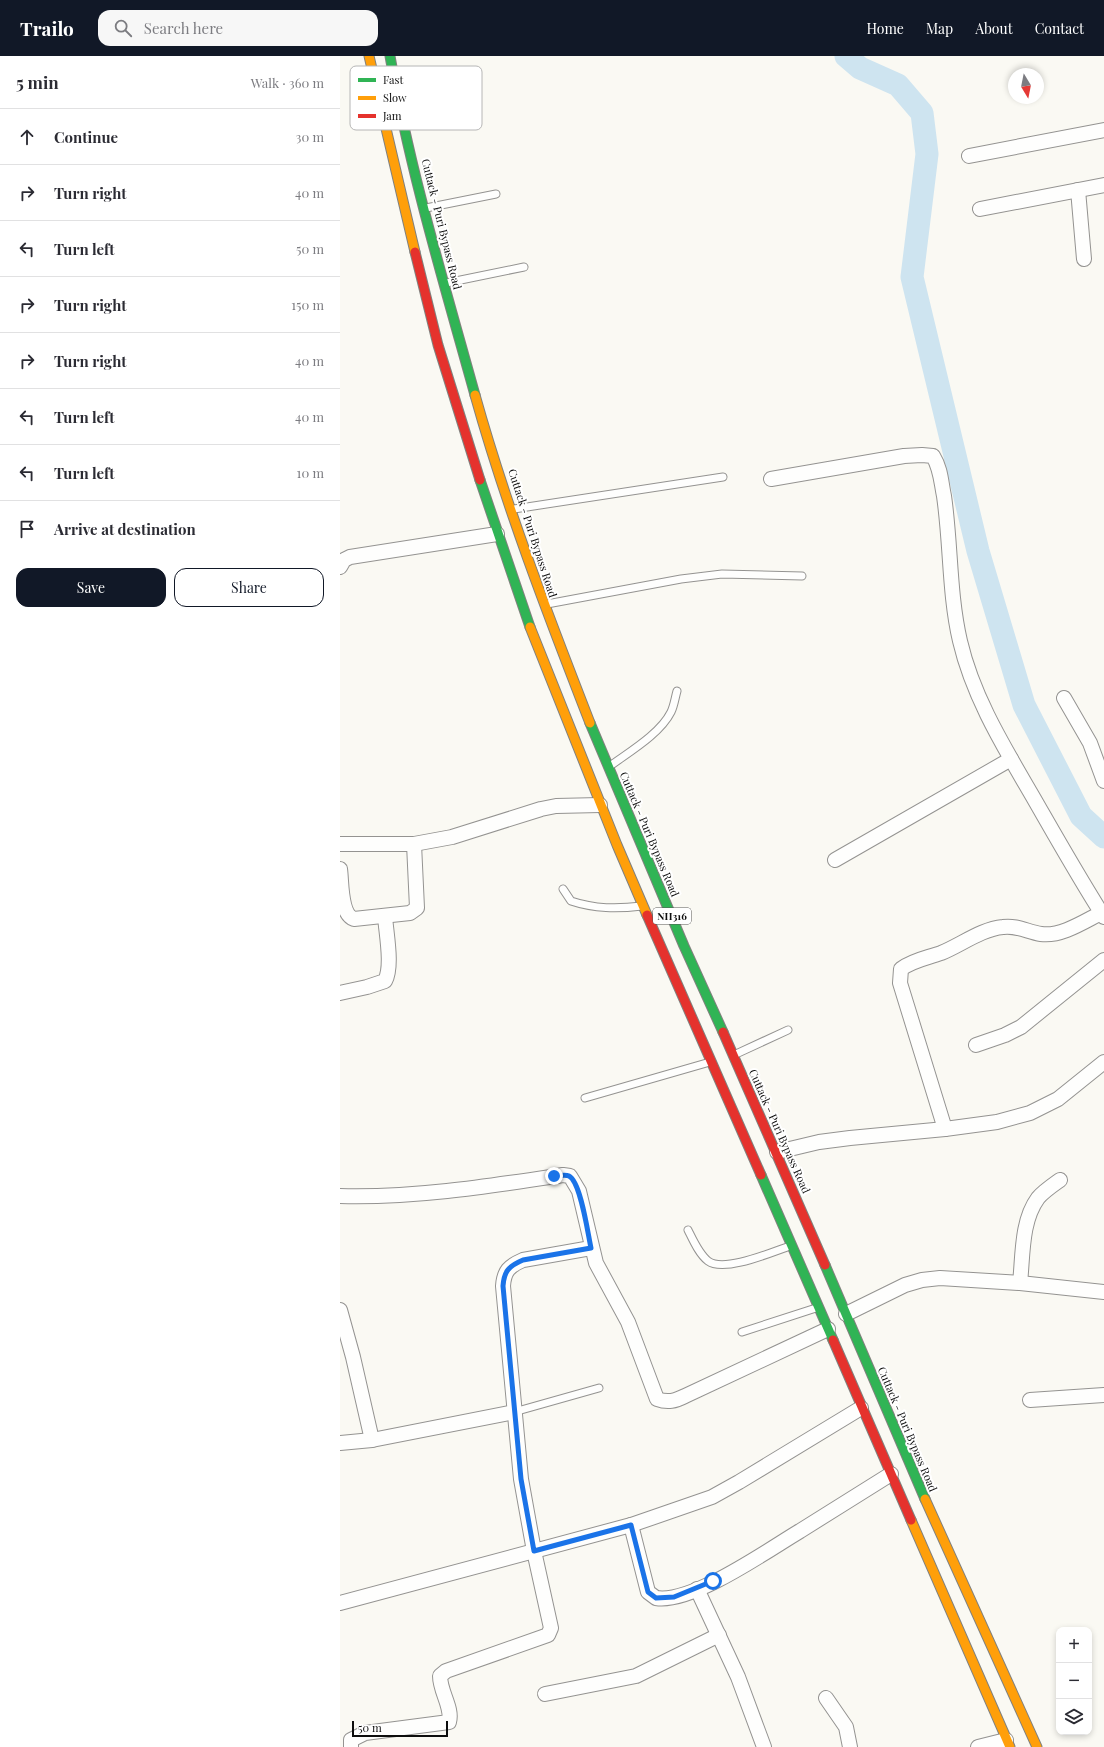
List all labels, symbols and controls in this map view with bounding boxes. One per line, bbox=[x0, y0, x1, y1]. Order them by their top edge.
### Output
search box bbox=[98, 10, 378, 46]
text: Trailo bbox=[20, 15, 74, 41]
icon: search bbox=[112, 17, 134, 39]
text: Search here bbox=[144, 18, 223, 38]
text: Home bbox=[866, 19, 904, 38]
text: Map bbox=[926, 19, 953, 38]
text: About bbox=[975, 19, 1013, 38]
text: Contact bbox=[1035, 19, 1084, 38]
legend bbox=[350, 66, 482, 130]
north arrow bbox=[1008, 68, 1044, 104]
text: 5 min bbox=[16, 71, 59, 93]
text: Fast bbox=[383, 72, 403, 87]
text: Walk · 360 m bbox=[251, 74, 324, 91]
text: Slow bbox=[383, 90, 407, 105]
text: Jam bbox=[382, 108, 402, 123]
icon: ahead bbox=[16, 126, 38, 148]
text: Continue bbox=[54, 127, 118, 147]
text: 30 m bbox=[296, 128, 324, 145]
street label: Cuttack - Puri Bypass Road bbox=[418, 157, 466, 292]
icon: right bbox=[16, 182, 38, 204]
text: Turn right bbox=[54, 183, 127, 203]
text: 40 m bbox=[295, 184, 324, 201]
icon: left bbox=[16, 238, 38, 260]
text: Turn left bbox=[54, 239, 115, 259]
text: 50 m bbox=[296, 240, 324, 257]
icon: right bbox=[16, 294, 38, 316]
text: Turn right bbox=[54, 295, 127, 315]
text: 150 m bbox=[291, 296, 324, 313]
icon: right bbox=[16, 350, 38, 372]
text: Turn right bbox=[54, 351, 127, 371]
text: 40 m bbox=[295, 352, 324, 369]
icon: left bbox=[16, 406, 38, 428]
text: Turn left bbox=[54, 407, 115, 427]
text: 40 m bbox=[295, 408, 324, 425]
icon: left bbox=[16, 462, 38, 484]
text: Turn left bbox=[54, 463, 115, 483]
text: 10 m bbox=[297, 464, 324, 481]
street label: Cuttack - Puri Bypass Road bbox=[505, 467, 561, 600]
icon: arrive bbox=[16, 518, 38, 540]
text: Arrive at destination bbox=[54, 519, 196, 539]
button: Save bbox=[16, 568, 166, 607]
button: Share bbox=[174, 568, 324, 607]
street label: Cuttack - Puri Bypass Road bbox=[617, 769, 683, 899]
road number: NH316 bbox=[653, 908, 691, 924]
street label: Cuttack - Puri Bypass Road bbox=[746, 1067, 814, 1196]
route end bbox=[545, 1167, 563, 1185]
street label: Cuttack - Puri Bypass Road bbox=[875, 1364, 941, 1494]
route start bbox=[704, 1572, 722, 1590]
map controls bbox=[1056, 1627, 1092, 1735]
button: + bbox=[1056, 1627, 1092, 1663]
button: − bbox=[1056, 1663, 1092, 1699]
button: layers bbox=[1056, 1699, 1092, 1735]
scale bar bbox=[352, 1719, 448, 1738]
text: 50 m bbox=[358, 1720, 382, 1735]

